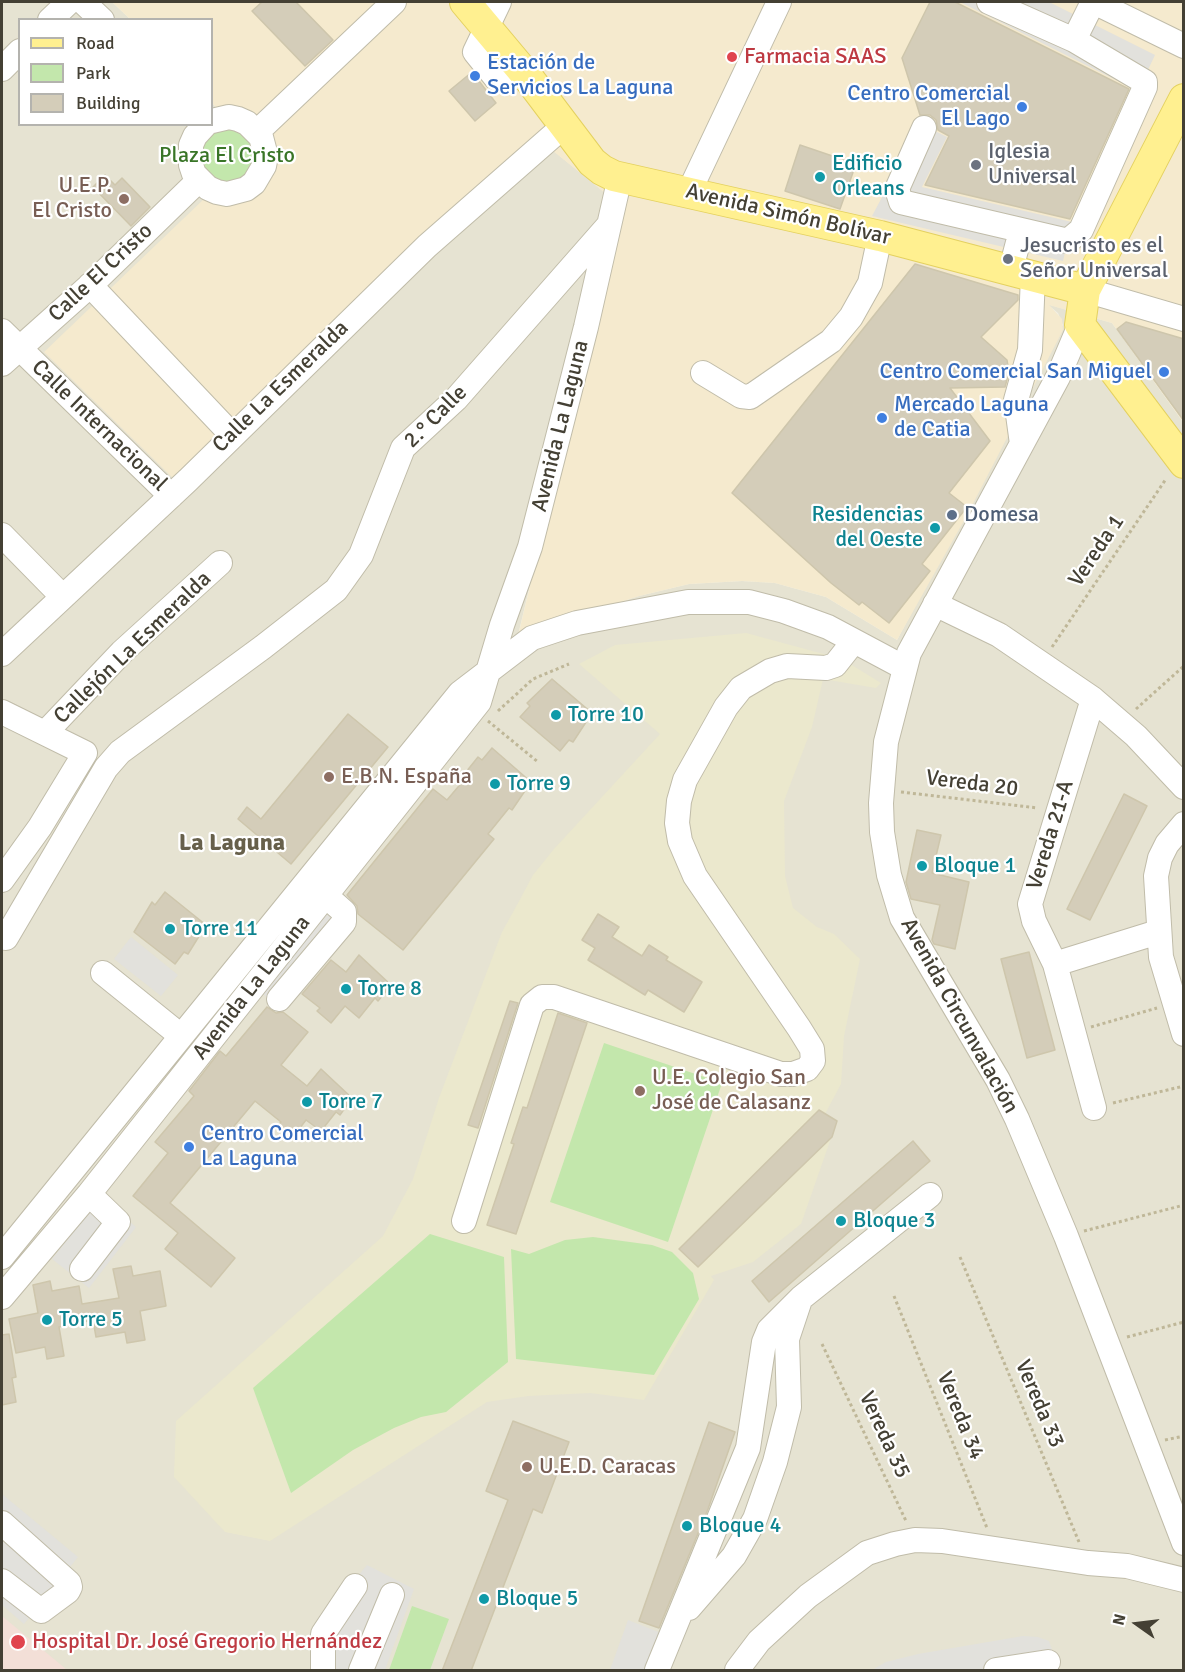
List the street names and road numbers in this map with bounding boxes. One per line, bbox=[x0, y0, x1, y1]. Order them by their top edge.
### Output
street label: Avenida Simón Bolívar bbox=[683, 179, 893, 251]
street label: Calle El Cristo bbox=[43, 218, 159, 328]
street label: Calle La Esmeralda bbox=[208, 315, 354, 459]
street label: Avenida La Laguna bbox=[527, 338, 595, 514]
street label: Calle Internacional bbox=[26, 355, 172, 497]
street label: 2.° Calle bbox=[399, 380, 473, 454]
street label: Vereda 1 bbox=[1063, 510, 1131, 592]
street label: Callejón La Esmeralda bbox=[49, 566, 217, 730]
street label: Vereda 20 bbox=[924, 765, 1020, 803]
street label: Vereda 21-A bbox=[1022, 777, 1080, 893]
street label: Avenida La Laguna bbox=[187, 911, 317, 1065]
street label: Avenida Circunvalación bbox=[894, 914, 1024, 1118]
street label: Vereda 33 bbox=[1009, 1356, 1069, 1452]
street label: Vereda 34 bbox=[930, 1368, 990, 1464]
street label: Vereda 35 bbox=[852, 1387, 916, 1483]

